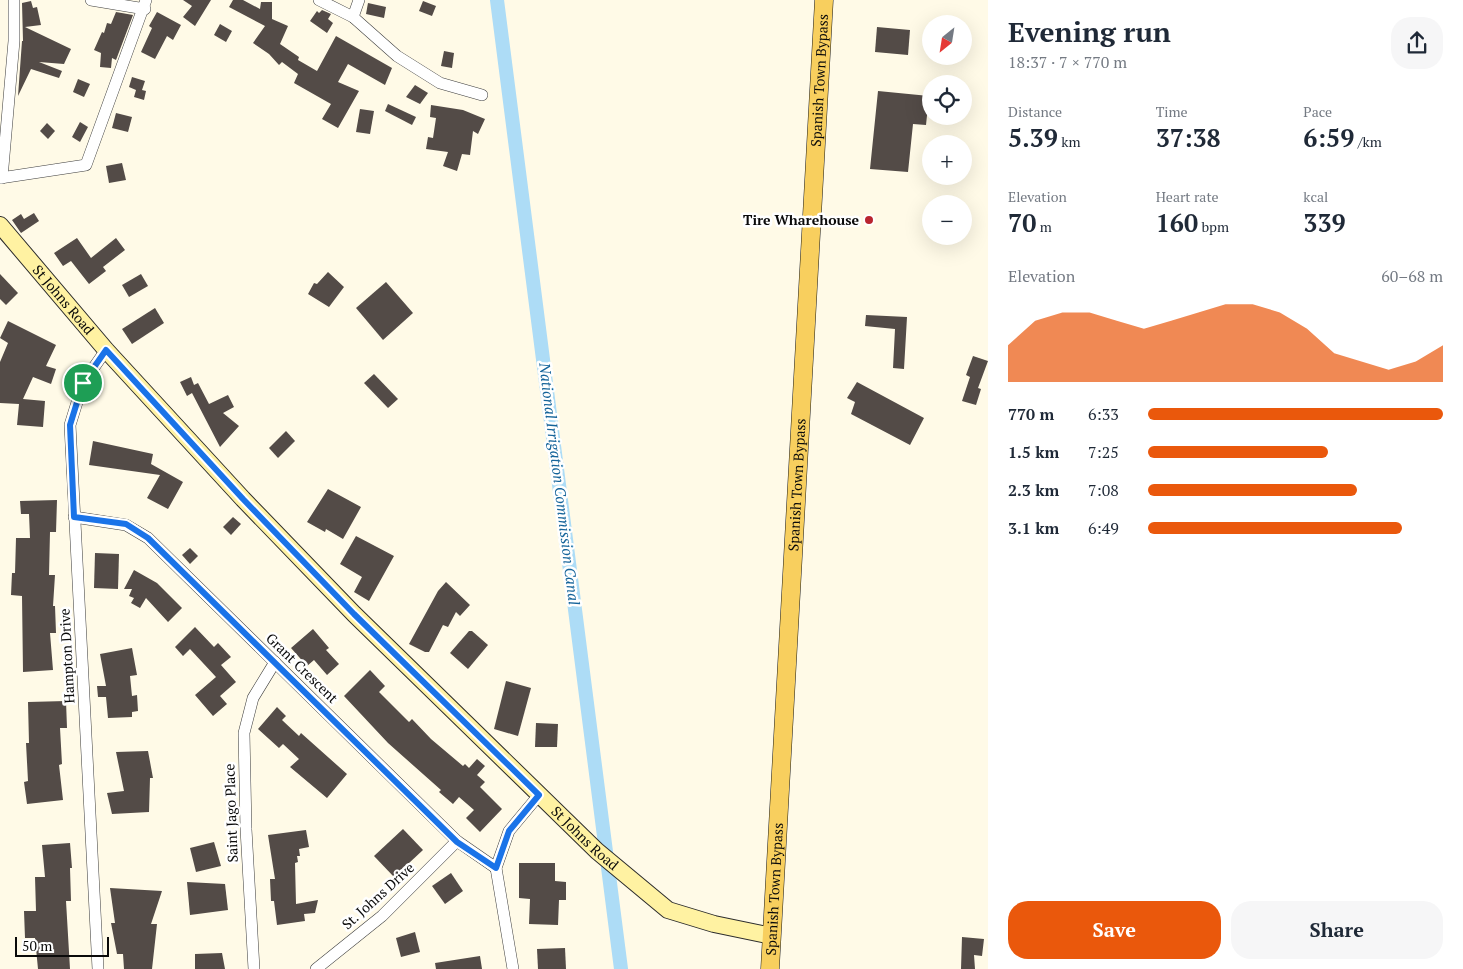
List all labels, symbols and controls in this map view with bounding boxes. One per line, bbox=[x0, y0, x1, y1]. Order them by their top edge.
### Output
street label: Spanish Town Bypass bbox=[806, 13, 832, 147]
text: Evening run bbox=[1008, 13, 1171, 50]
north arrow bbox=[922, 15, 972, 65]
map controls bbox=[922, 15, 972, 245]
button: share bbox=[1391, 17, 1443, 69]
text: 18:37 · 7 × 770 m bbox=[1008, 51, 1127, 73]
button: locate bbox=[922, 75, 972, 125]
text: Distance bbox=[1008, 102, 1062, 121]
text: Time bbox=[1156, 102, 1188, 121]
text: Pace bbox=[1303, 102, 1332, 121]
text: 5.39 bbox=[1008, 121, 1058, 154]
text: 37:38 bbox=[1156, 121, 1221, 154]
text: 6:59 bbox=[1303, 121, 1354, 154]
text: km bbox=[1058, 132, 1081, 151]
text: /km bbox=[1354, 132, 1382, 151]
button: + bbox=[922, 135, 972, 185]
text: Elevation bbox=[1008, 187, 1067, 206]
text: Heart rate bbox=[1156, 187, 1219, 206]
text: kcal bbox=[1303, 187, 1328, 206]
button: − bbox=[922, 195, 972, 245]
text: 70 bbox=[1008, 206, 1036, 239]
text: 160 bbox=[1156, 206, 1198, 239]
text: 339 bbox=[1303, 206, 1346, 239]
place label: Tire Wharehouse bbox=[743, 210, 859, 229]
marker: Tire Wharehouse bbox=[863, 214, 875, 226]
text: m bbox=[1036, 217, 1052, 236]
text: bpm bbox=[1198, 217, 1229, 236]
street label: St Johns Road bbox=[29, 261, 99, 339]
text: Elevation bbox=[1008, 265, 1075, 287]
text: 60–68 m bbox=[1381, 265, 1443, 287]
water label: National Irrigation Commission Canal bbox=[535, 361, 585, 607]
pin bbox=[62, 362, 104, 404]
icon: arrive bbox=[69, 369, 97, 397]
text: 770 m bbox=[1008, 403, 1054, 425]
text: 6:33 bbox=[1088, 403, 1119, 425]
street label: Spanish Town Bypass bbox=[783, 418, 810, 552]
text: 1.5 km bbox=[1008, 441, 1059, 463]
text: 7:25 bbox=[1088, 441, 1119, 463]
text: 2.3 km bbox=[1008, 479, 1059, 501]
text: 7:08 bbox=[1088, 479, 1119, 501]
text: 3.1 km bbox=[1008, 517, 1059, 539]
text: 6:49 bbox=[1088, 517, 1119, 539]
street label: Hampton Drive bbox=[55, 608, 78, 704]
street label: Grant Crescent bbox=[262, 628, 343, 707]
street label: Saint Jago Place bbox=[219, 763, 242, 863]
street label: St Johns Road bbox=[547, 802, 623, 874]
street label: Spanish Town Bypass bbox=[761, 822, 787, 956]
street label: St. Johns Drive bbox=[337, 858, 418, 933]
button: Save bbox=[1008, 901, 1221, 959]
button: Share bbox=[1231, 901, 1443, 959]
scale bar bbox=[15, 934, 109, 957]
text: 50 m bbox=[22, 936, 52, 955]

